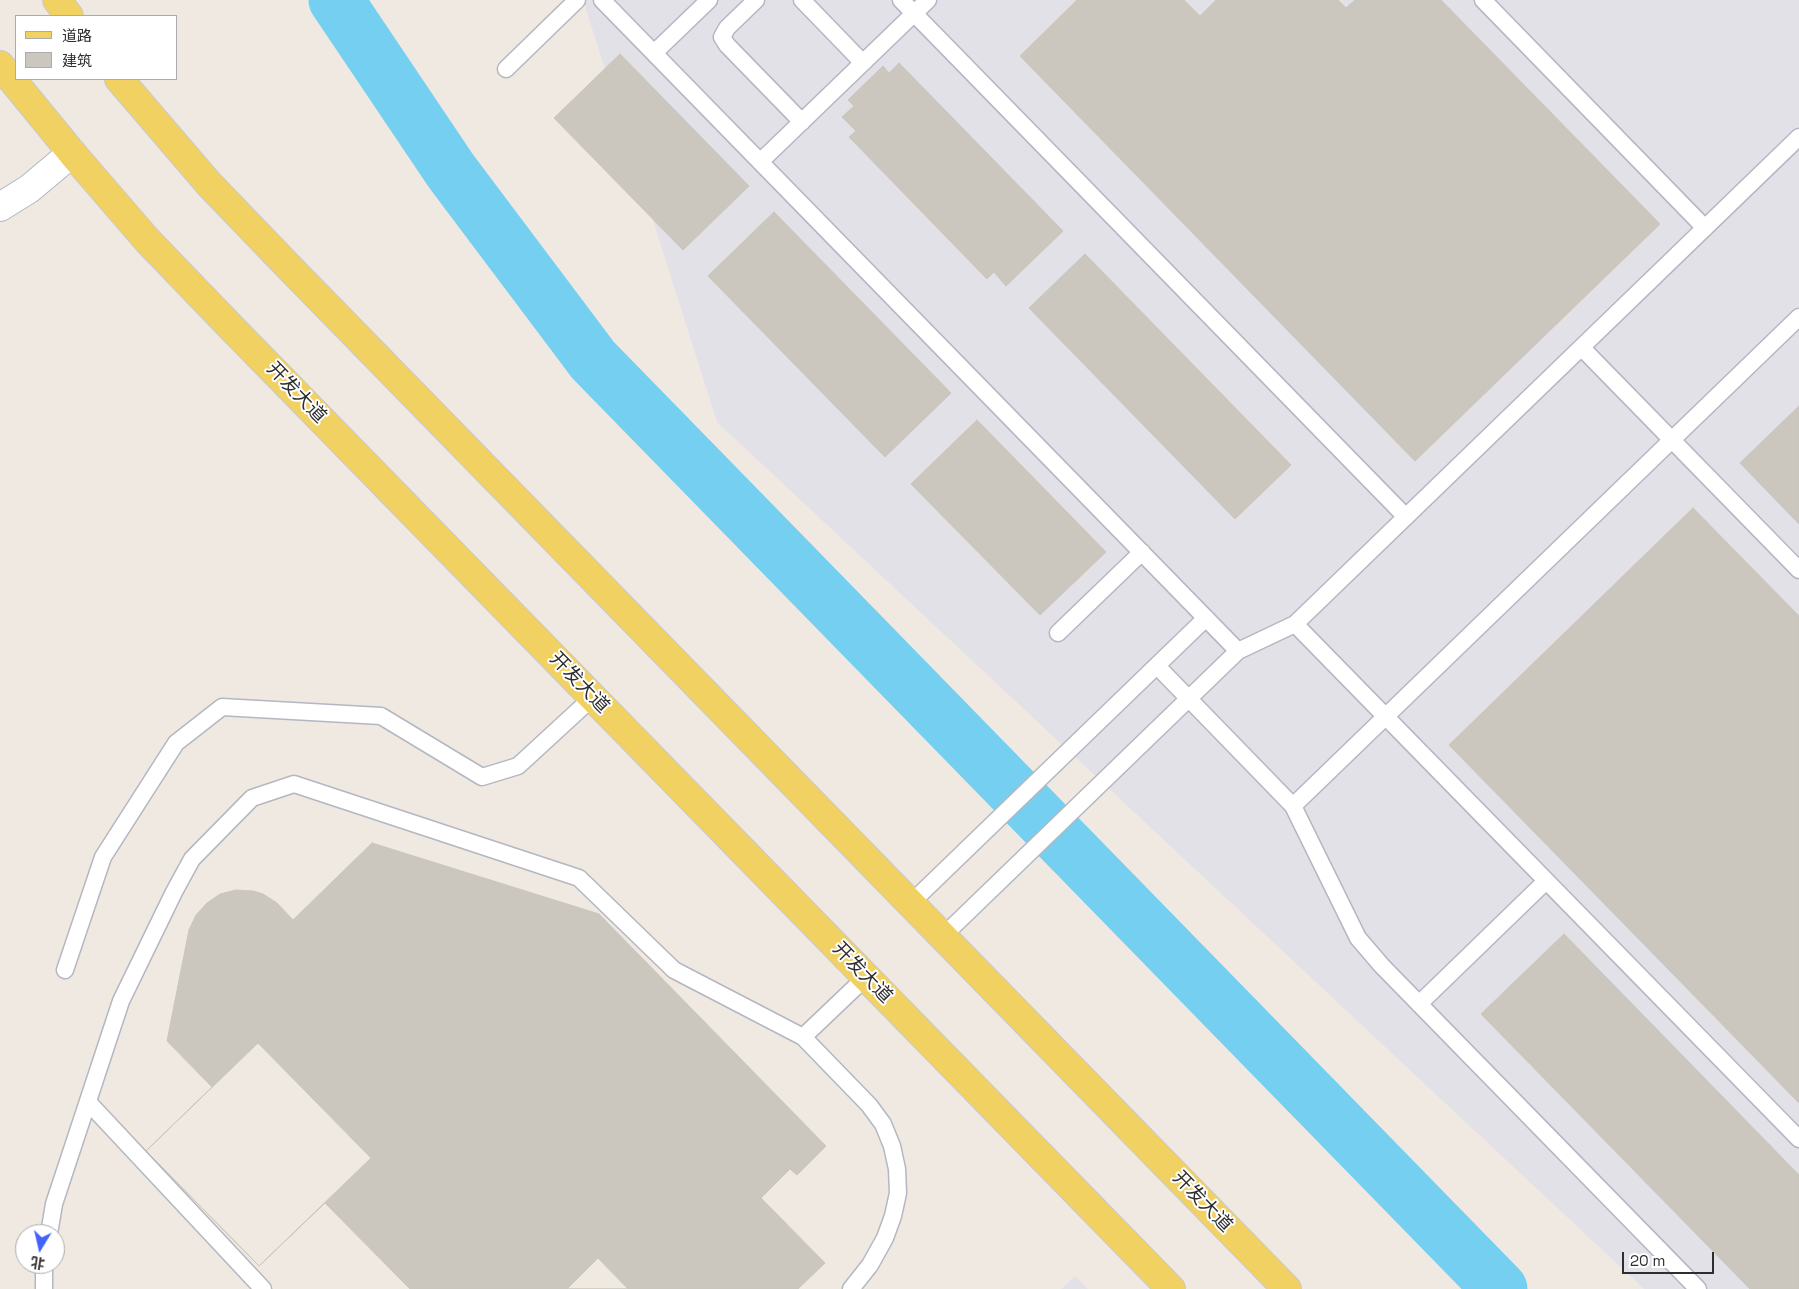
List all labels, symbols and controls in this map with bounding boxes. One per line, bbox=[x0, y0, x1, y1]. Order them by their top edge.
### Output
legend bbox=[15, 15, 178, 80]
text: 道路 bbox=[62, 26, 92, 45]
text: 建筑 bbox=[62, 51, 92, 70]
street label: 开发大道 bbox=[261, 358, 331, 428]
street label: 开发大道 bbox=[544, 648, 614, 718]
street label: 开发大道 bbox=[827, 938, 897, 1008]
street label: 开发大道 bbox=[1167, 1167, 1237, 1237]
north arrow bbox=[15, 1224, 65, 1274]
scale bar bbox=[1624, 1242, 1716, 1274]
text: 20 m bbox=[1630, 1251, 1665, 1270]
text: 北 bbox=[29, 1253, 46, 1273]

